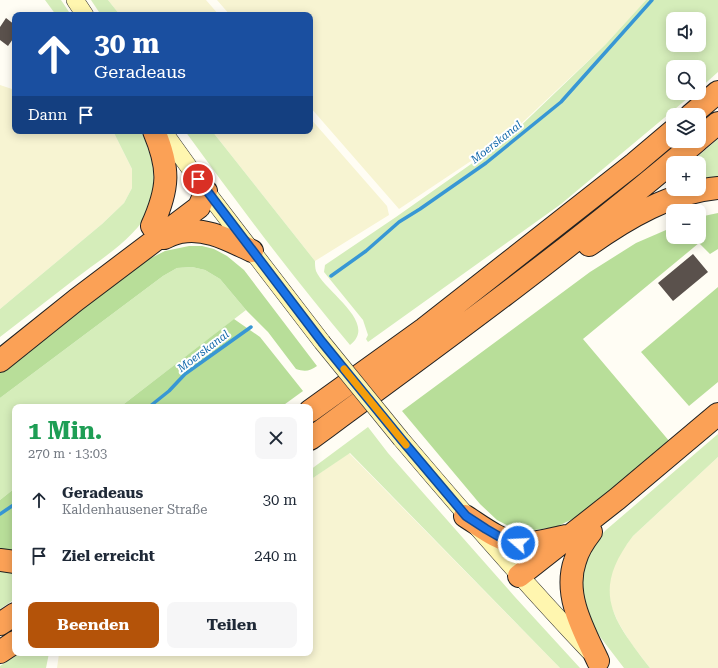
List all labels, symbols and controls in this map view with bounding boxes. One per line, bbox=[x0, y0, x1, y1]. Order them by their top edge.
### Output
map controls bbox=[666, 12, 706, 244]
button: sound bbox=[666, 12, 706, 52]
text: 30 m bbox=[94, 27, 159, 60]
icon: ahead bbox=[28, 28, 80, 80]
button: search bbox=[666, 60, 706, 100]
text: Geradeaus bbox=[94, 61, 186, 82]
icon: arrive bbox=[75, 104, 97, 126]
text: Dann bbox=[28, 106, 67, 124]
button: layers bbox=[666, 108, 706, 148]
water label: Moerskanal bbox=[467, 118, 524, 167]
button: + bbox=[666, 156, 706, 196]
pin bbox=[181, 162, 215, 196]
icon: arrive bbox=[187, 168, 209, 190]
button: − bbox=[666, 204, 706, 244]
water label: Moerskanal bbox=[174, 328, 232, 376]
text: 1 Min. bbox=[28, 417, 102, 445]
button: close bbox=[255, 417, 297, 459]
text: 270 m · 13:03 bbox=[28, 446, 107, 461]
text: Geradeaus bbox=[62, 484, 143, 502]
icon: ahead bbox=[28, 489, 50, 511]
text: 30 m bbox=[263, 491, 297, 509]
text: Kaldenhausener Straße bbox=[62, 502, 207, 517]
position arrow bbox=[497, 522, 539, 564]
icon: arrive bbox=[28, 545, 50, 567]
text: Ziel erreicht bbox=[62, 547, 155, 565]
text: 240 m bbox=[254, 547, 297, 565]
button: Beenden bbox=[28, 602, 159, 648]
button: Teilen bbox=[167, 602, 297, 648]

